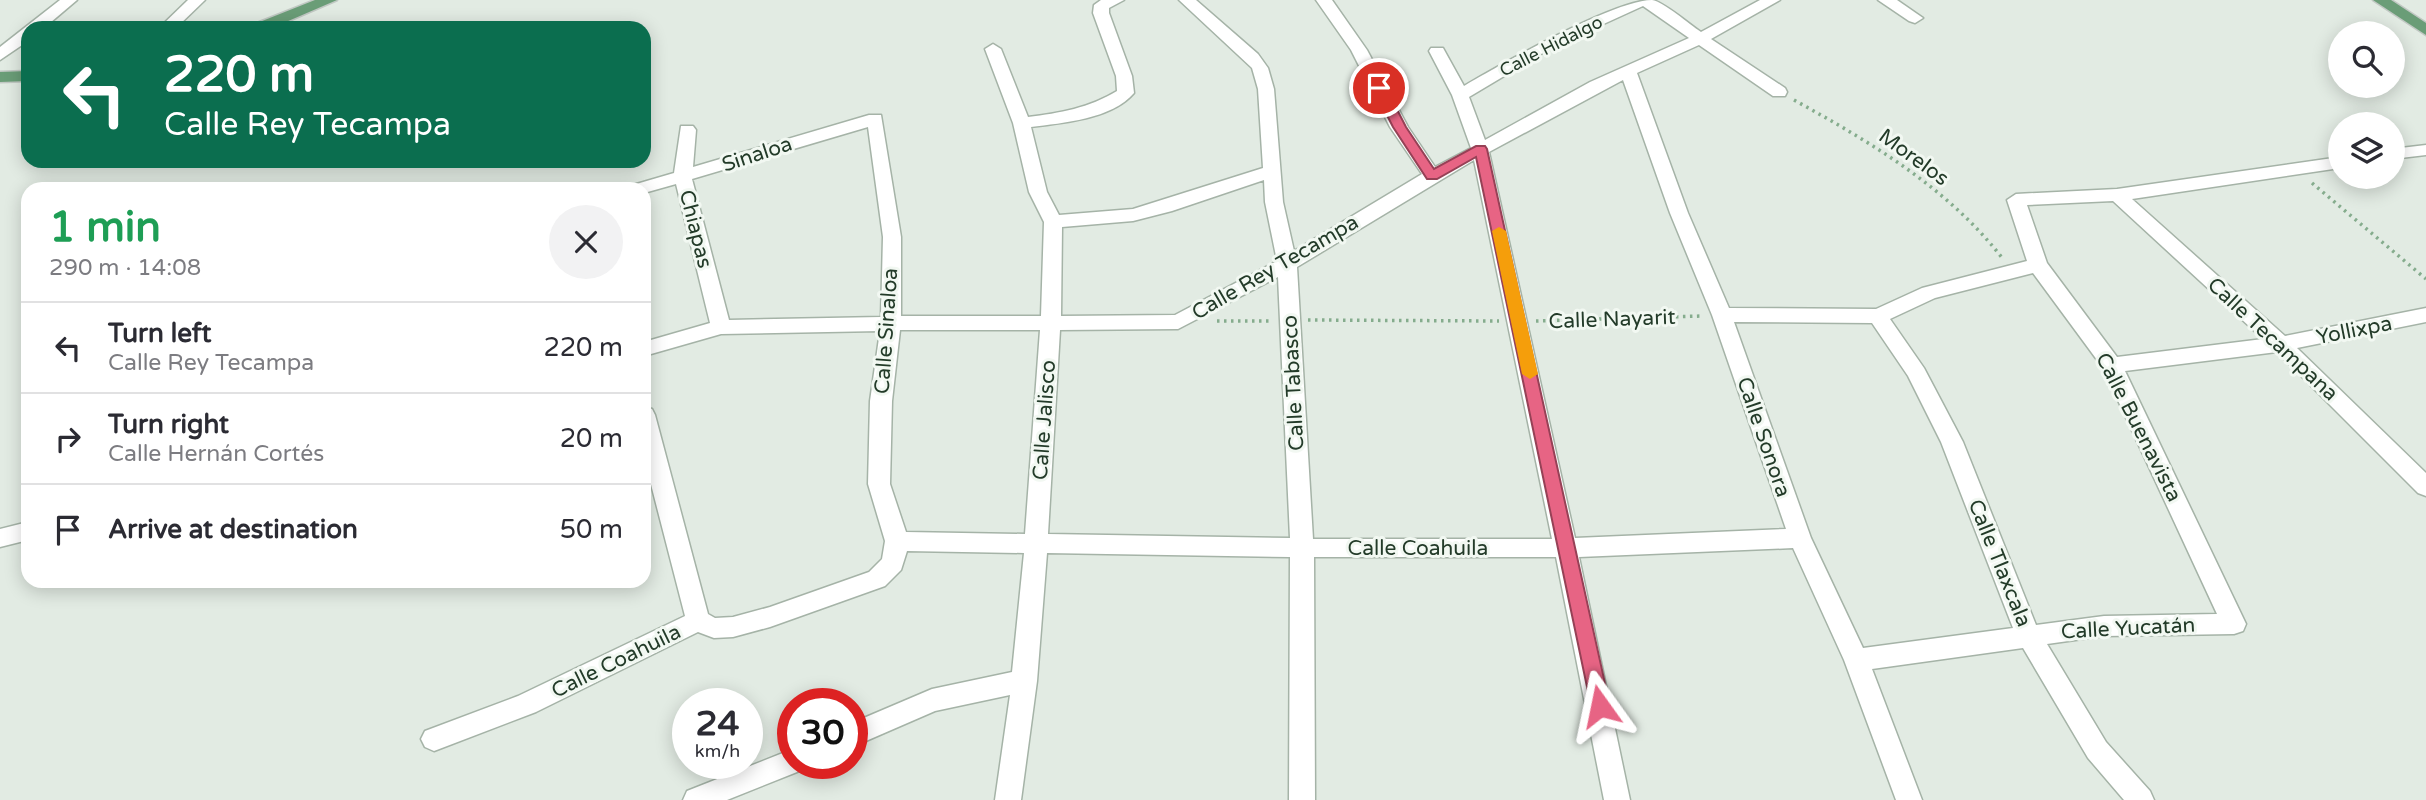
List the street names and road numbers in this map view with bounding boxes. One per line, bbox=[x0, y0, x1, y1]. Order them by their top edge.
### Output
street label: Calle Hidalgo bbox=[1496, 11, 1606, 81]
street label: Morelos bbox=[1874, 124, 1954, 191]
street label: Sinaloa bbox=[719, 131, 795, 178]
street label: Chiapas bbox=[674, 187, 717, 271]
street label: Calle Rey Tecampa bbox=[1187, 210, 1363, 325]
street label: Calle Sinaloa bbox=[870, 267, 903, 395]
street label: Calle Tecampana bbox=[2202, 272, 2343, 406]
street label: Calle Nayarit bbox=[1548, 305, 1676, 334]
street label: Yollixpa bbox=[2314, 311, 2394, 350]
street label: Calle Tabasco bbox=[1277, 314, 1310, 452]
street label: Calle Buenavista bbox=[2090, 349, 2187, 506]
street label: Calle Jalisco bbox=[1028, 359, 1061, 481]
street label: Calle Sonora bbox=[1731, 374, 1796, 500]
street label: Calle Tlaxcala bbox=[1963, 496, 2036, 630]
street label: Calle Coahuila bbox=[1348, 536, 1488, 561]
street label: Calle Yucatán bbox=[2060, 613, 2196, 644]
street label: Calle Coahuila bbox=[547, 619, 685, 704]

